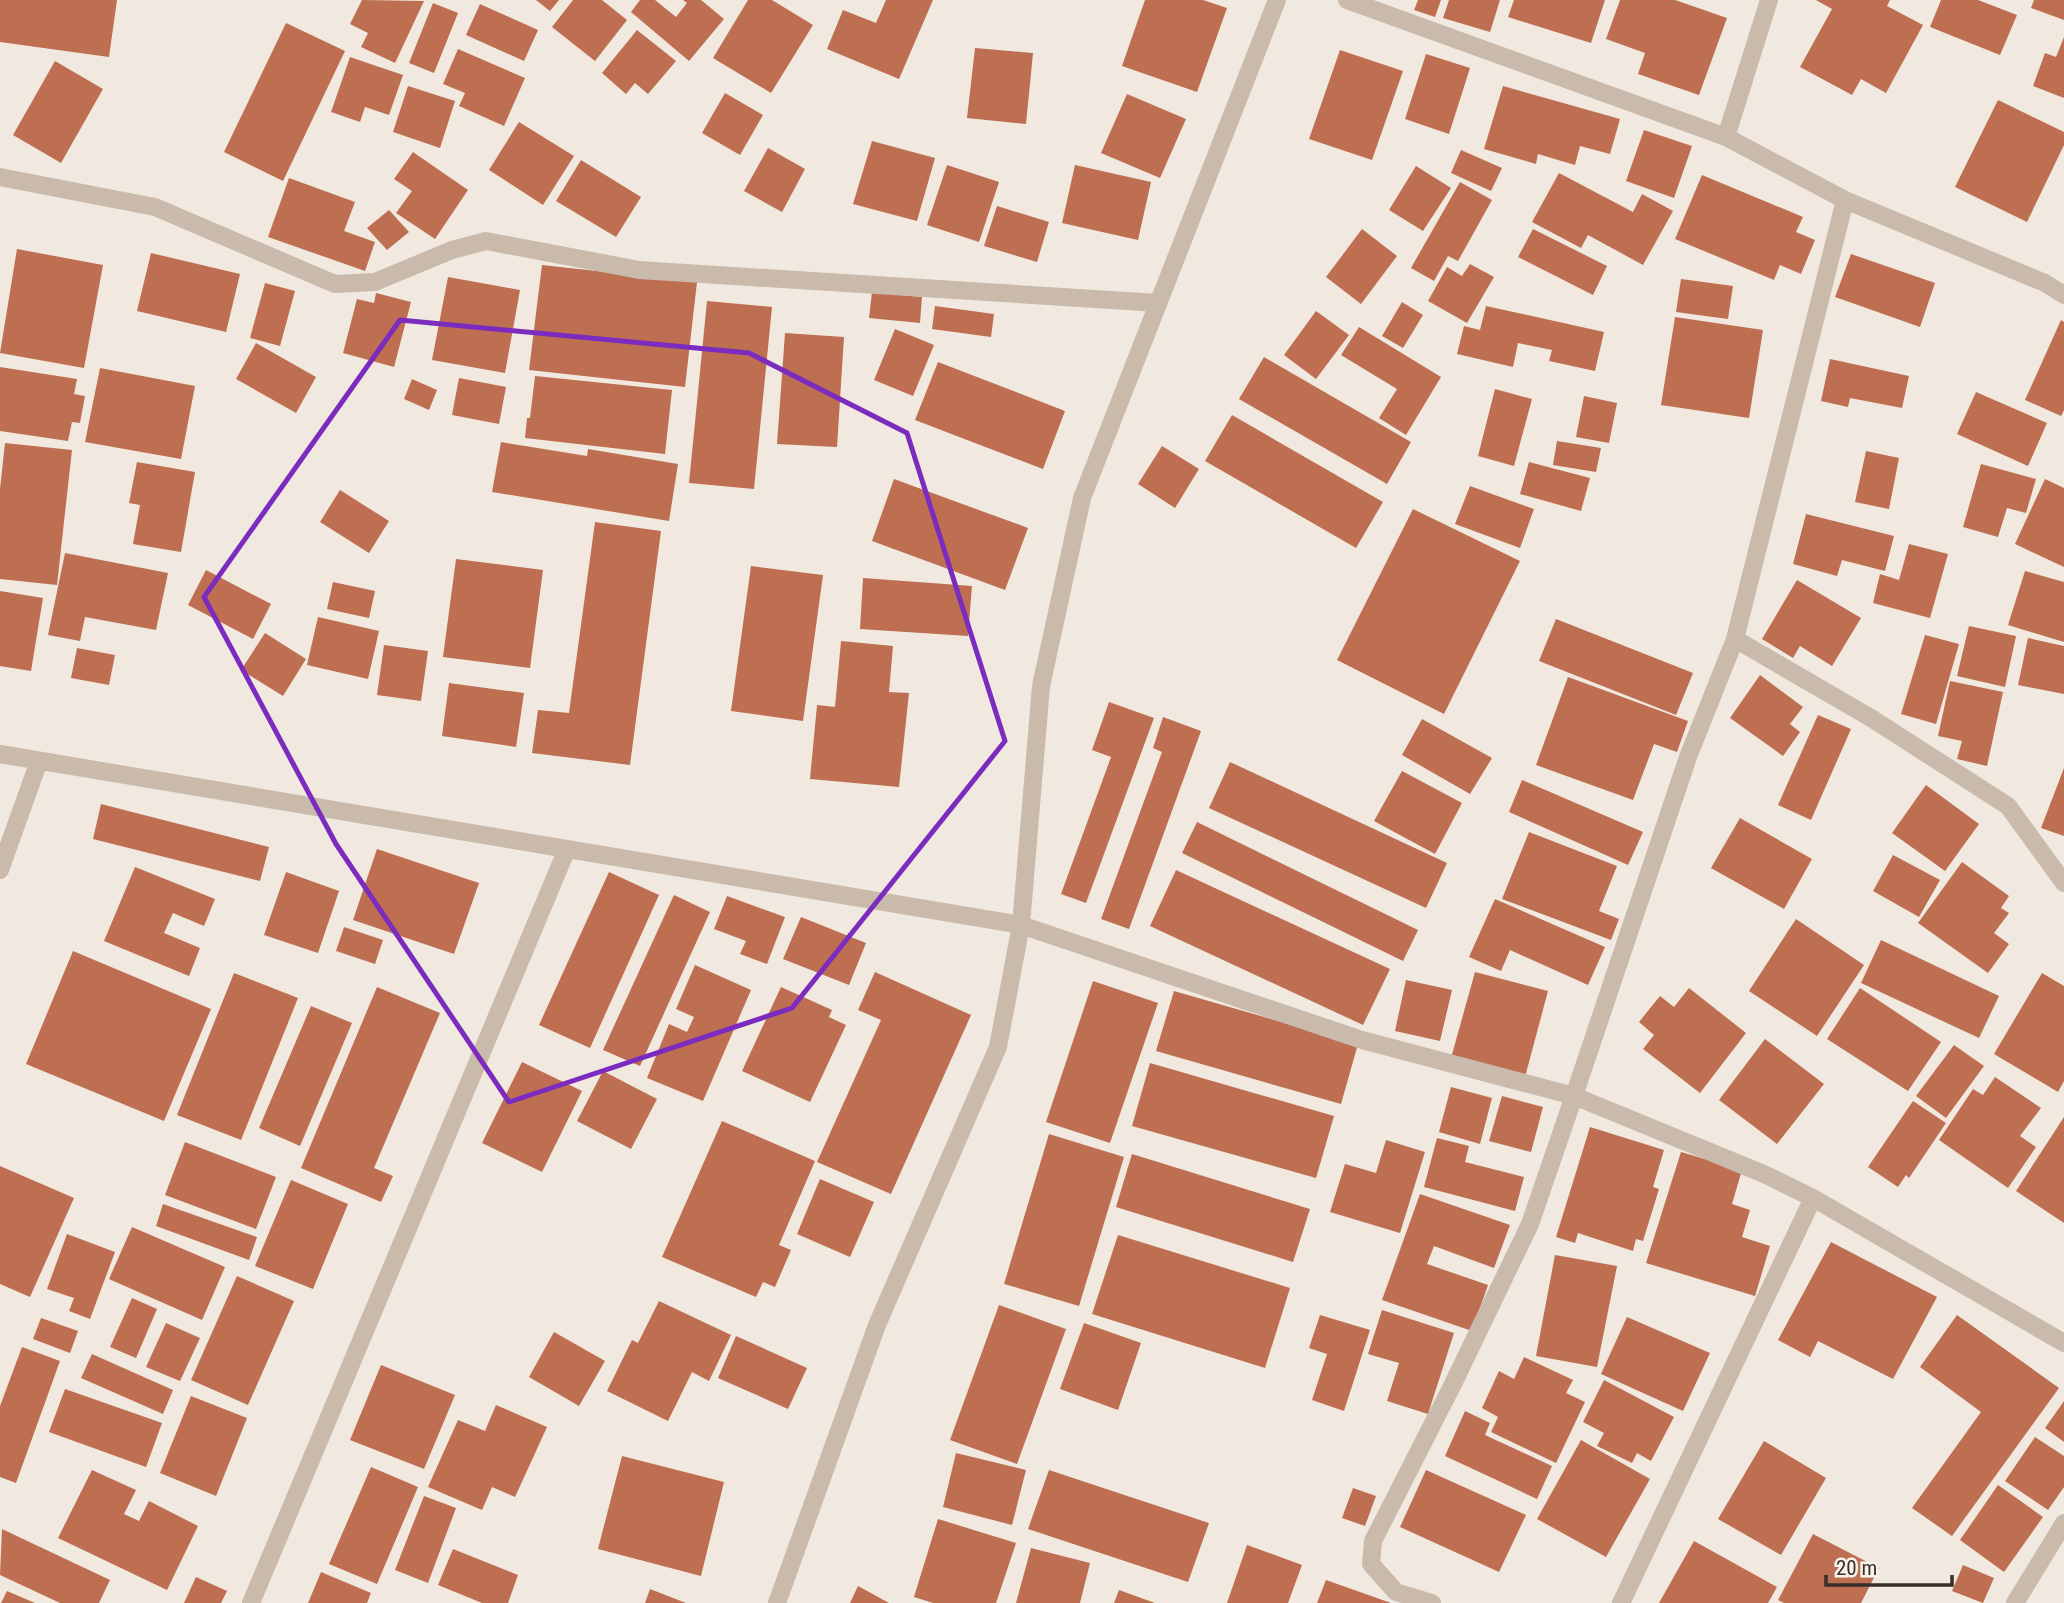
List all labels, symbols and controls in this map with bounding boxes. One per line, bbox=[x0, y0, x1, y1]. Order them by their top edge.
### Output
scale bar bbox=[1826, 1544, 1952, 1588]
text: 20 m bbox=[1836, 1556, 1877, 1580]

